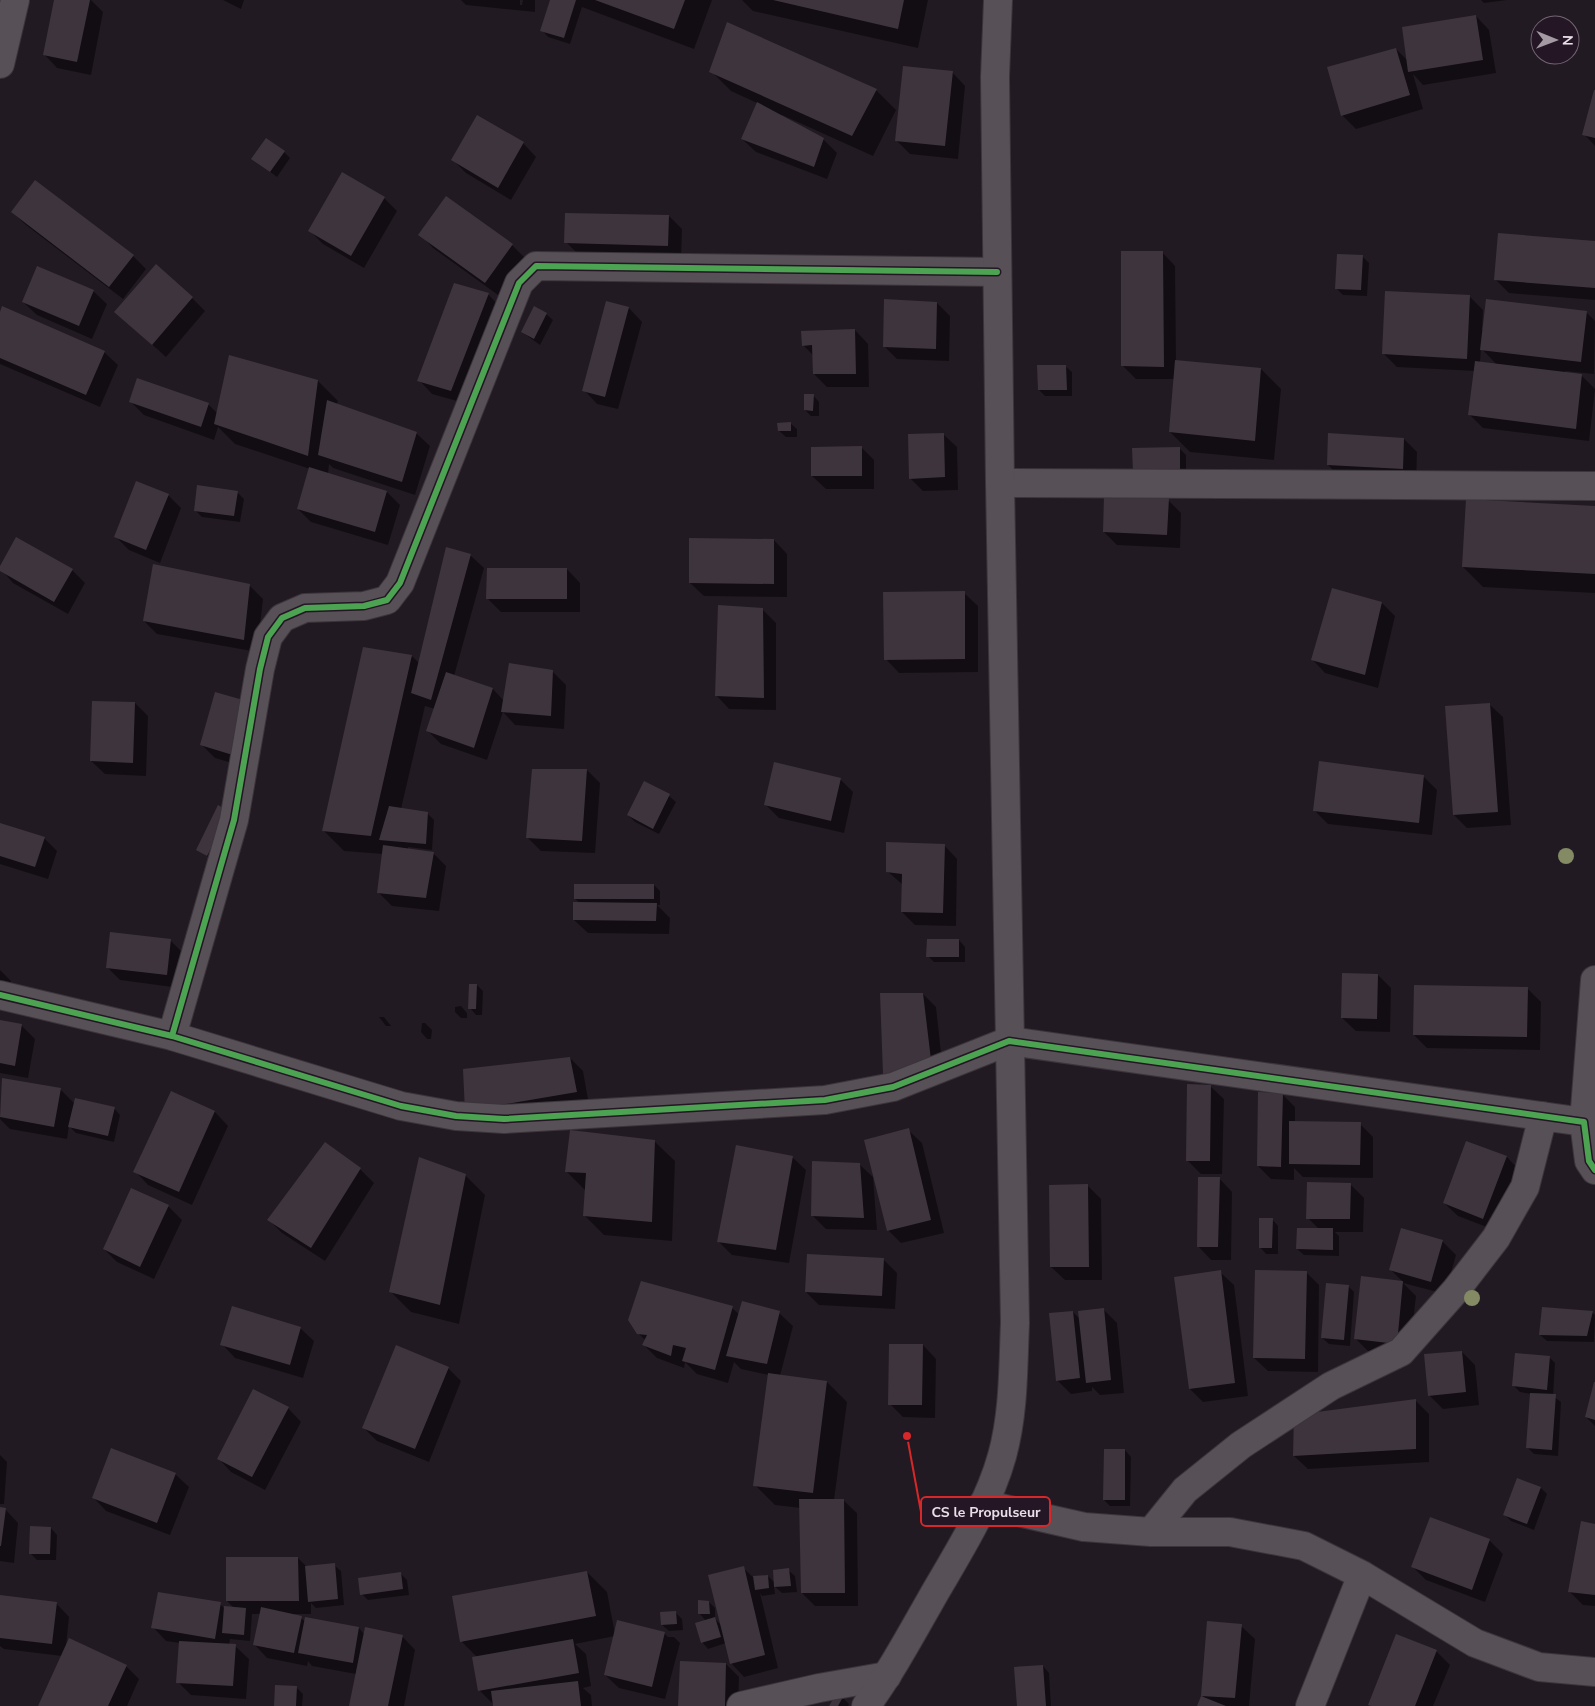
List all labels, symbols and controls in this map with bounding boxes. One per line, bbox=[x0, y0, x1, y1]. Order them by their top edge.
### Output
north arrow bbox=[1530, 15, 1580, 65]
text: N bbox=[1558, 35, 1577, 46]
callout: CS le Propulseur bbox=[921, 1497, 1050, 1526]
text: CS le Propulseur bbox=[931, 1503, 1041, 1522]

